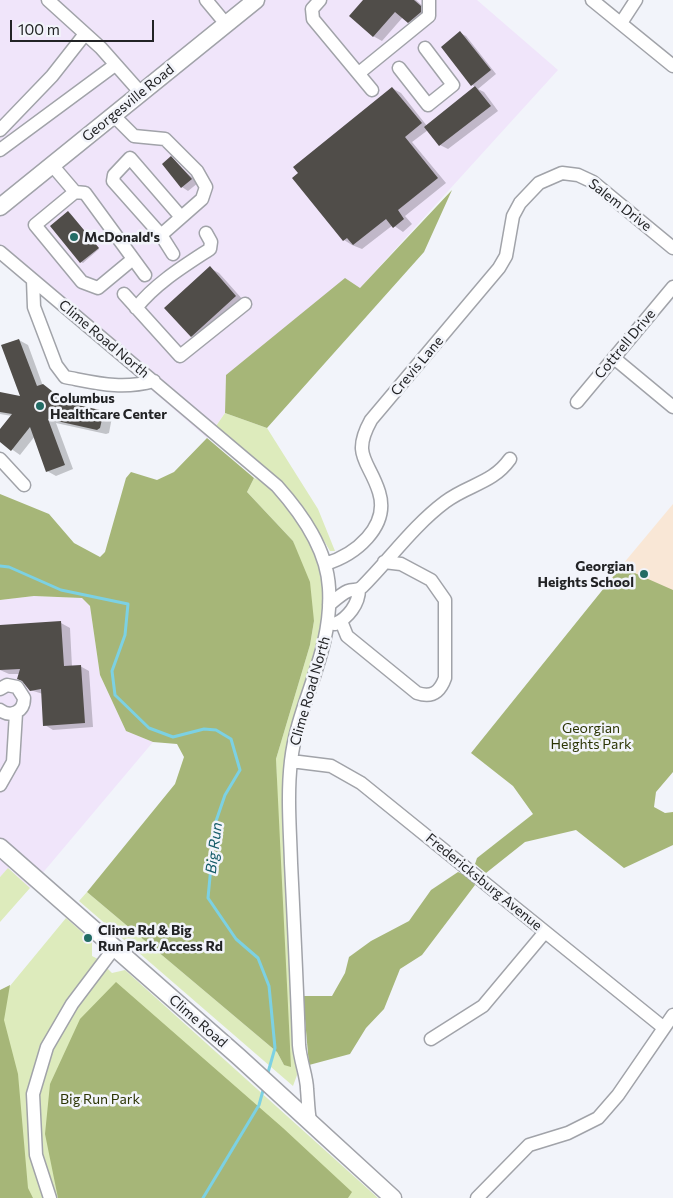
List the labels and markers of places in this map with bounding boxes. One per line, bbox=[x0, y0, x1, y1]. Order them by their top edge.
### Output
place label: McDonald's bbox=[84, 229, 160, 245]
marker: McDonald's bbox=[68, 231, 80, 243]
place label: Columbus Healthcare Center bbox=[50, 390, 167, 422]
marker: Columbus Healthcare Center bbox=[34, 400, 46, 412]
place label: Georgian Heights School bbox=[537, 558, 634, 590]
marker: Georgian Heights School bbox=[638, 568, 650, 580]
place label: Clime Rd & Big Run Park Access Rd bbox=[98, 922, 223, 954]
marker: Clime Rd & Big Run Park Access Rd bbox=[82, 932, 94, 944]

